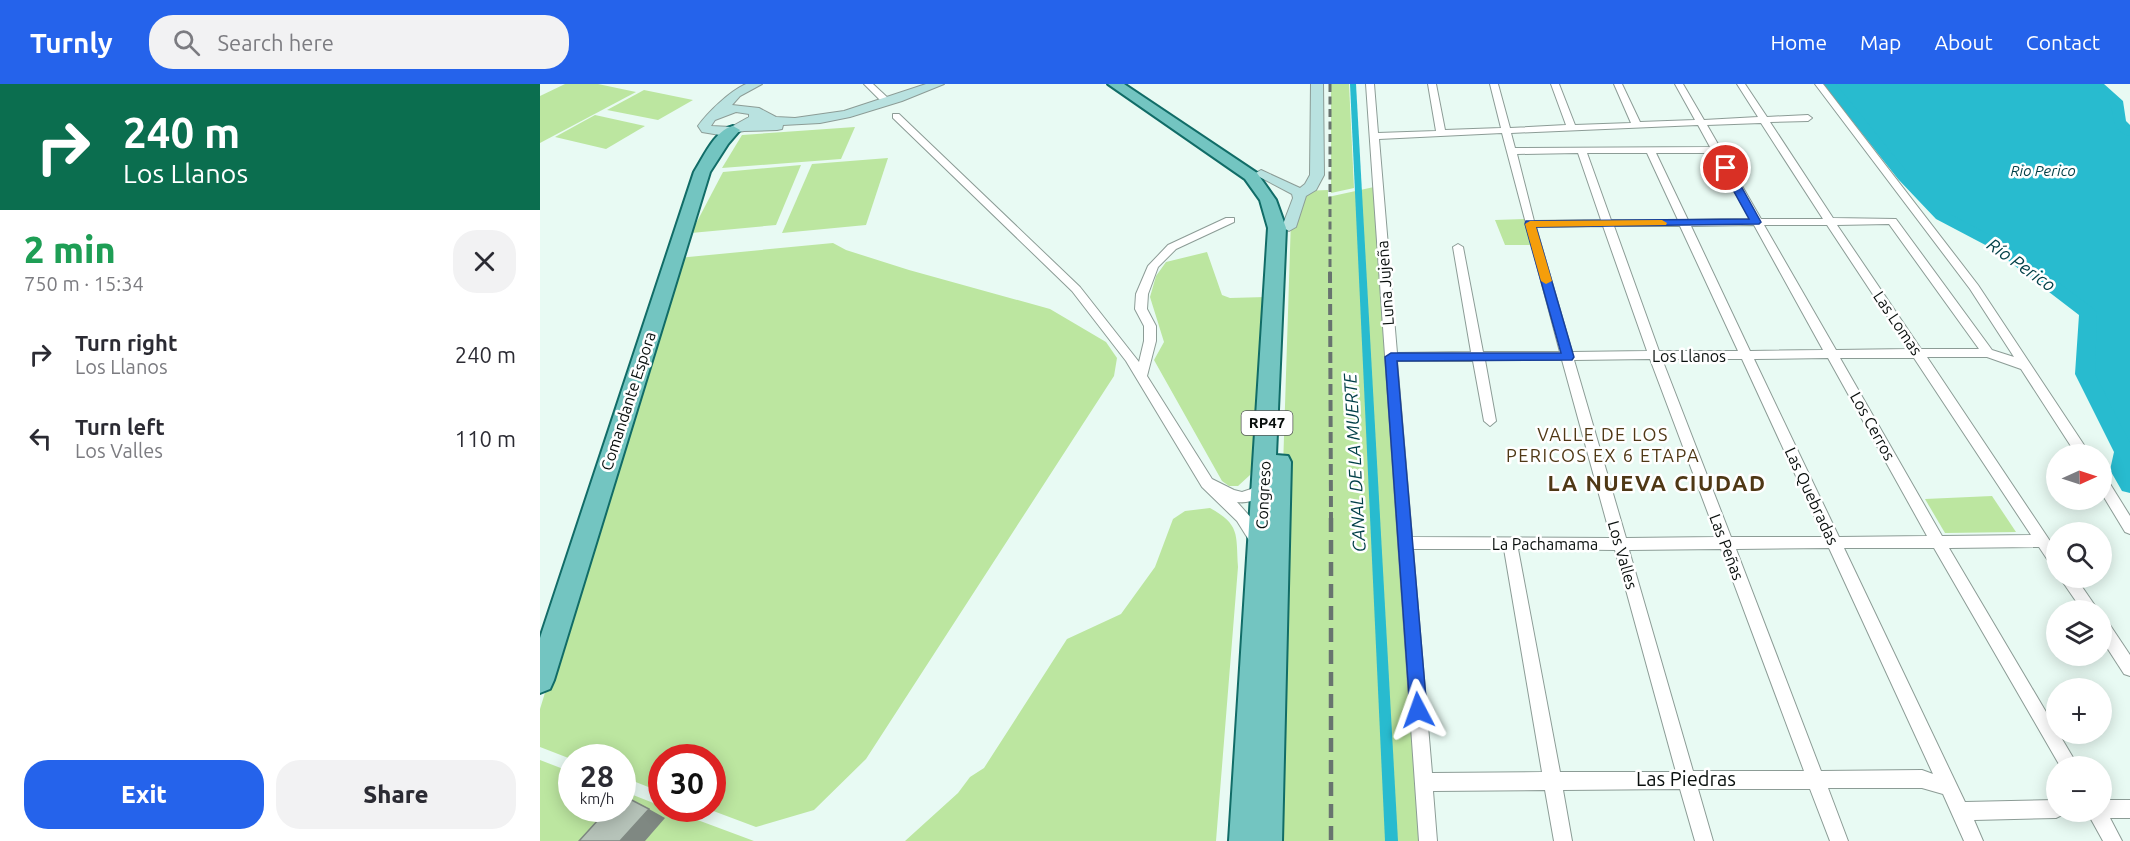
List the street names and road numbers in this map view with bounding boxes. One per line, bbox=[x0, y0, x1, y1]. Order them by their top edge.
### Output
street label: Luna Jujeña bbox=[1373, 240, 1397, 326]
street label: Las Lomas bbox=[1870, 288, 1926, 359]
street label: Comandante Espora bbox=[597, 329, 659, 473]
street label: Los Llanos bbox=[1652, 347, 1726, 365]
street label: Los Cerros bbox=[1847, 389, 1899, 463]
road number: RP47 bbox=[1242, 411, 1292, 435]
street label: Las Quebradas bbox=[1782, 444, 1842, 548]
street label: Congreso bbox=[1252, 460, 1274, 530]
street label: Las Peñas bbox=[1706, 511, 1748, 583]
street label: Los Valles bbox=[1605, 519, 1641, 591]
street label: La Pachamama bbox=[1492, 535, 1598, 553]
street label: Las Piedras bbox=[1636, 767, 1736, 790]

